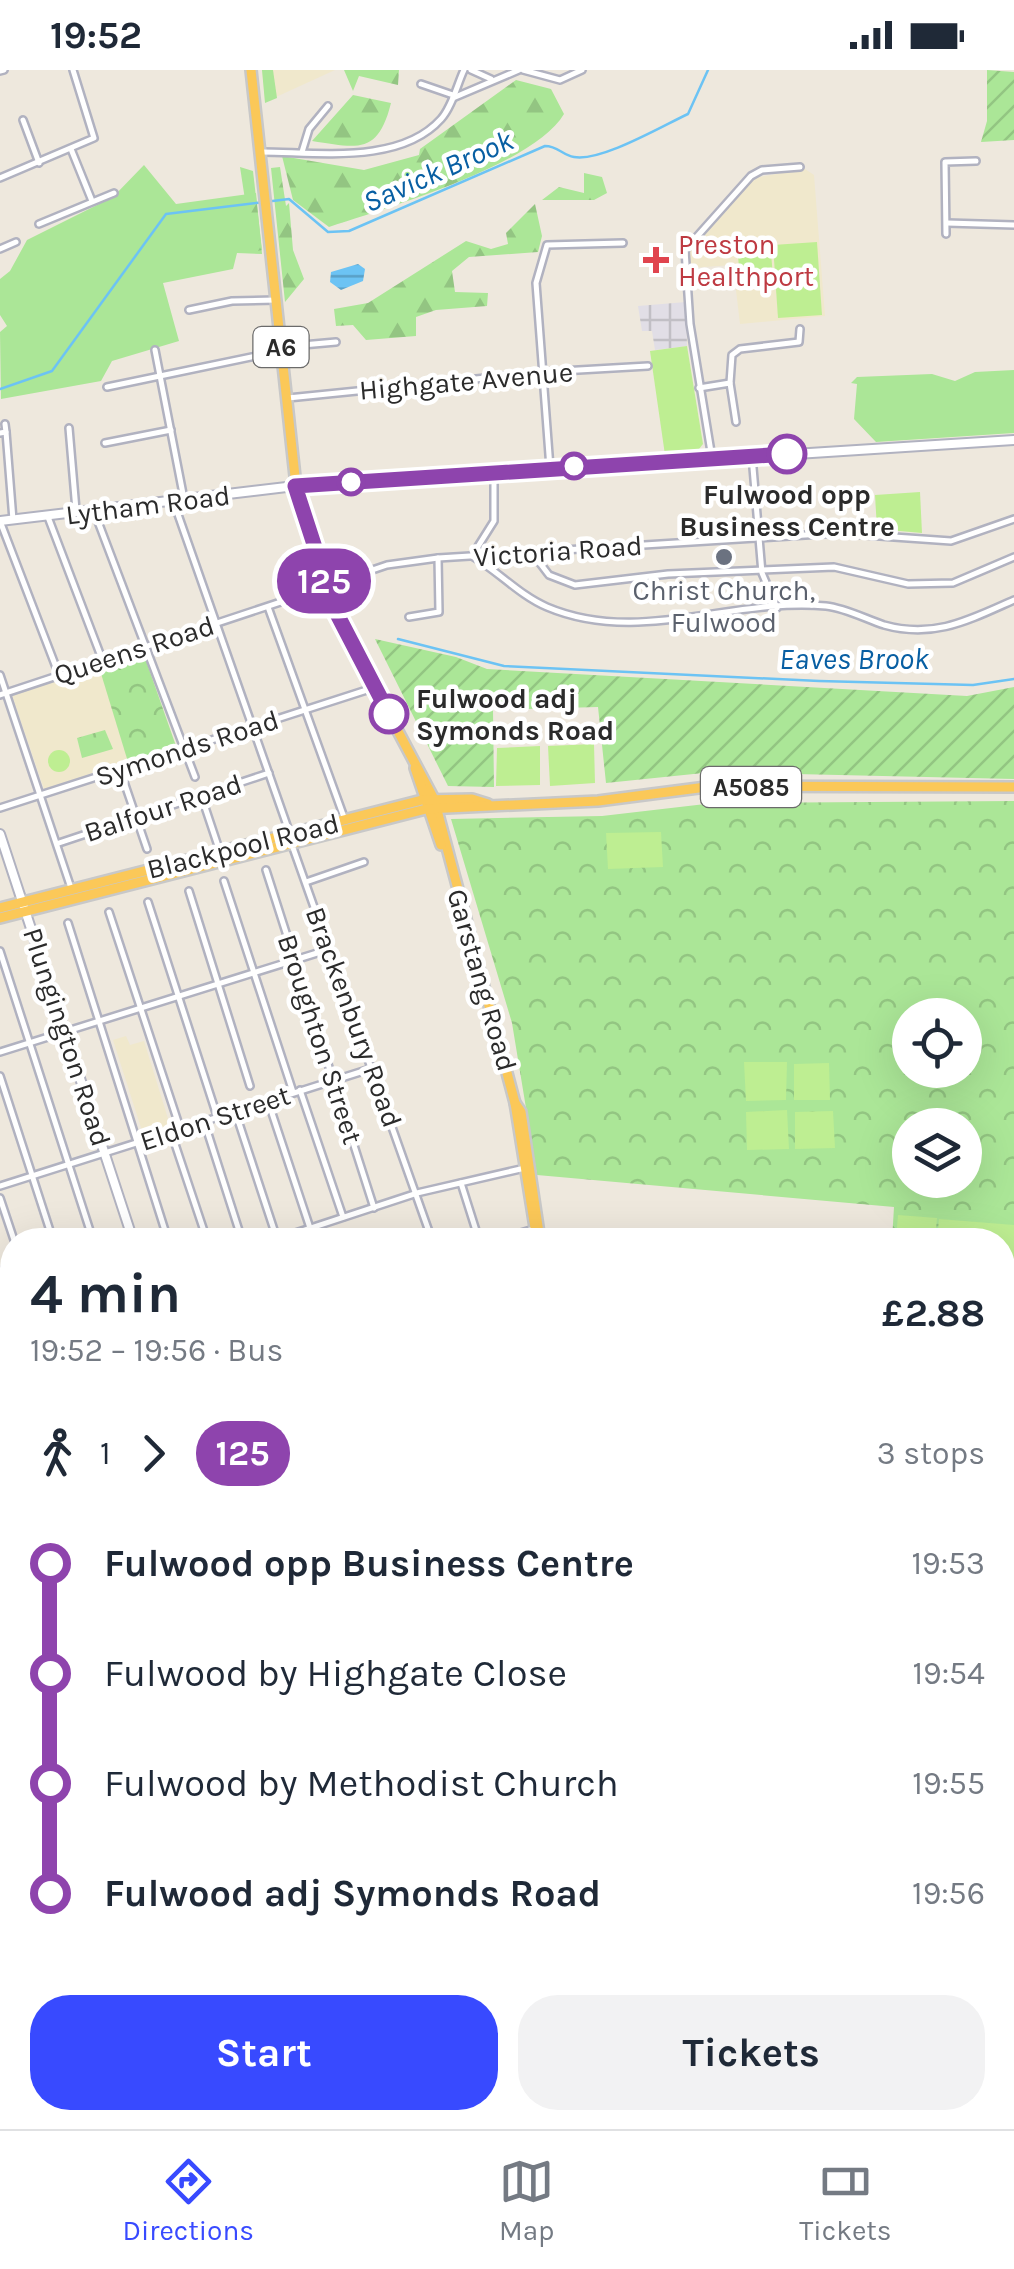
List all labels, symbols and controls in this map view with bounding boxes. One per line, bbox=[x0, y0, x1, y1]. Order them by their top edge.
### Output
text: 19:52 bbox=[50, 13, 142, 58]
water label: Savick Brook bbox=[357, 122, 519, 220]
place label: Preston Healthport bbox=[678, 228, 814, 293]
marker: Preston Healthport bbox=[643, 247, 669, 273]
road number: A6 bbox=[254, 327, 308, 367]
street label: Highgate Avenue bbox=[358, 355, 574, 407]
marker: Fulwood opp Business Centre bbox=[768, 435, 806, 473]
unlabelled marker bbox=[561, 453, 587, 479]
unlabelled marker bbox=[338, 469, 364, 495]
place label: Fulwood opp Business Centre bbox=[679, 478, 895, 543]
street label: Lytham Road bbox=[64, 479, 232, 531]
street label: Victoria Road bbox=[472, 529, 644, 573]
marker: Christ Church, Fulwood bbox=[713, 546, 735, 568]
line badge: 125 bbox=[266, 548, 382, 614]
text: 125 bbox=[297, 561, 351, 602]
place label: Christ Church, Fulwood bbox=[633, 574, 815, 639]
street label: Queens Road bbox=[50, 609, 218, 691]
water label: Eaves Brook bbox=[779, 641, 930, 677]
place label: Fulwood adj Symonds Road bbox=[416, 682, 614, 747]
marker: Fulwood adj Symonds Road bbox=[370, 695, 408, 733]
street label: Symonds Road bbox=[91, 703, 283, 793]
street label: Balfour Road bbox=[80, 767, 246, 849]
road number: A5085 bbox=[701, 767, 801, 807]
street label: Blackpool Road bbox=[144, 806, 342, 886]
street label: Garstang Road bbox=[440, 885, 524, 1075]
street label: Brackenbury Road bbox=[299, 902, 409, 1132]
street label: Plungington Road bbox=[16, 924, 118, 1150]
street label: Broughton Street bbox=[271, 930, 369, 1148]
map controls bbox=[892, 998, 982, 1198]
button: locate bbox=[892, 998, 982, 1088]
street label: Eldon Street bbox=[136, 1078, 294, 1158]
button: layers bbox=[892, 1108, 982, 1198]
text: 4 min bbox=[30, 1262, 181, 1326]
text: £2.88 bbox=[882, 1291, 985, 1336]
text: 19:52 – 19:56 · Bus bbox=[30, 1332, 283, 1369]
icon: walk bbox=[30, 1426, 85, 1481]
icon: forward bbox=[126, 1426, 181, 1481]
text: 125 bbox=[216, 1433, 270, 1474]
text: 1 bbox=[100, 1435, 111, 1472]
text: 3 stops bbox=[877, 1435, 985, 1472]
text: Fulwood opp Business Centre bbox=[104, 1541, 634, 1586]
text: 19:53 bbox=[912, 1545, 985, 1582]
text: Fulwood by Highgate Close bbox=[104, 1651, 567, 1696]
text: 19:54 bbox=[913, 1655, 985, 1692]
text: Fulwood by Methodist Church bbox=[104, 1761, 619, 1806]
text: 19:55 bbox=[912, 1765, 985, 1802]
text: Fulwood adj Symonds Road bbox=[104, 1871, 601, 1916]
text: 19:56 bbox=[912, 1875, 985, 1912]
button: Start bbox=[30, 1995, 498, 2110]
button: Tickets bbox=[518, 1995, 985, 2110]
tab: Directions bbox=[122, 2154, 254, 2247]
tab: Map bbox=[499, 2154, 554, 2247]
tab: Tickets bbox=[799, 2154, 892, 2247]

